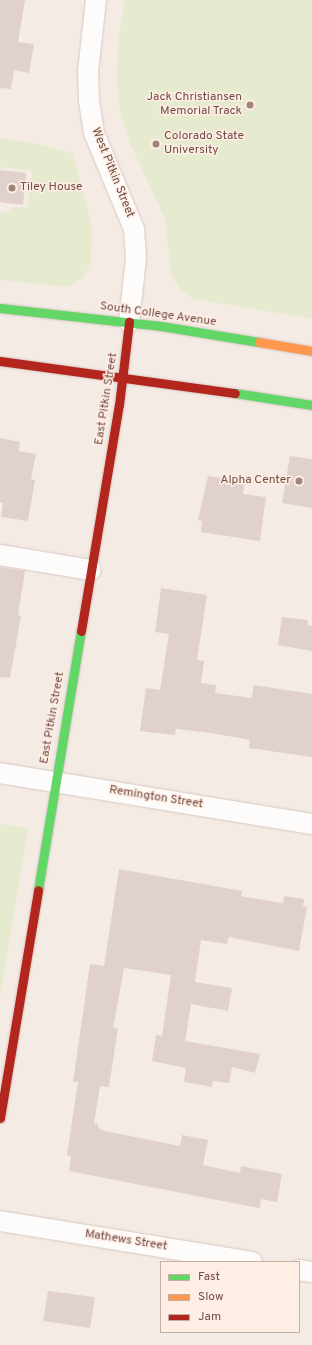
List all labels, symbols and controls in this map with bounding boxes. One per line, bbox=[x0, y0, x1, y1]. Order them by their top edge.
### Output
place label: Jack Christiansen Memorial Track bbox=[147, 91, 242, 119]
marker: Jack Christiansen Memorial Track bbox=[245, 100, 255, 110]
street label: West Pitkin Street bbox=[87, 126, 137, 220]
place label: Colorado State University bbox=[164, 130, 244, 158]
marker: Colorado State University bbox=[151, 139, 161, 149]
place label: Tiley House bbox=[20, 181, 82, 195]
marker: Tiley House bbox=[7, 183, 17, 193]
street label: South College Avenue bbox=[99, 300, 217, 330]
street label: East Pitkin Street bbox=[93, 352, 121, 446]
place label: Alpha Center bbox=[220, 474, 291, 488]
marker: Alpha Center bbox=[294, 476, 304, 486]
street label: East Pitkin Street bbox=[38, 671, 68, 765]
street label: Remington Street bbox=[108, 783, 204, 813]
street label: Mathews Street bbox=[84, 1227, 168, 1255]
legend bbox=[160, 1261, 300, 1333]
text: Fast bbox=[198, 1269, 220, 1285]
text: Slow bbox=[198, 1289, 224, 1305]
text: Jam bbox=[198, 1309, 221, 1325]

